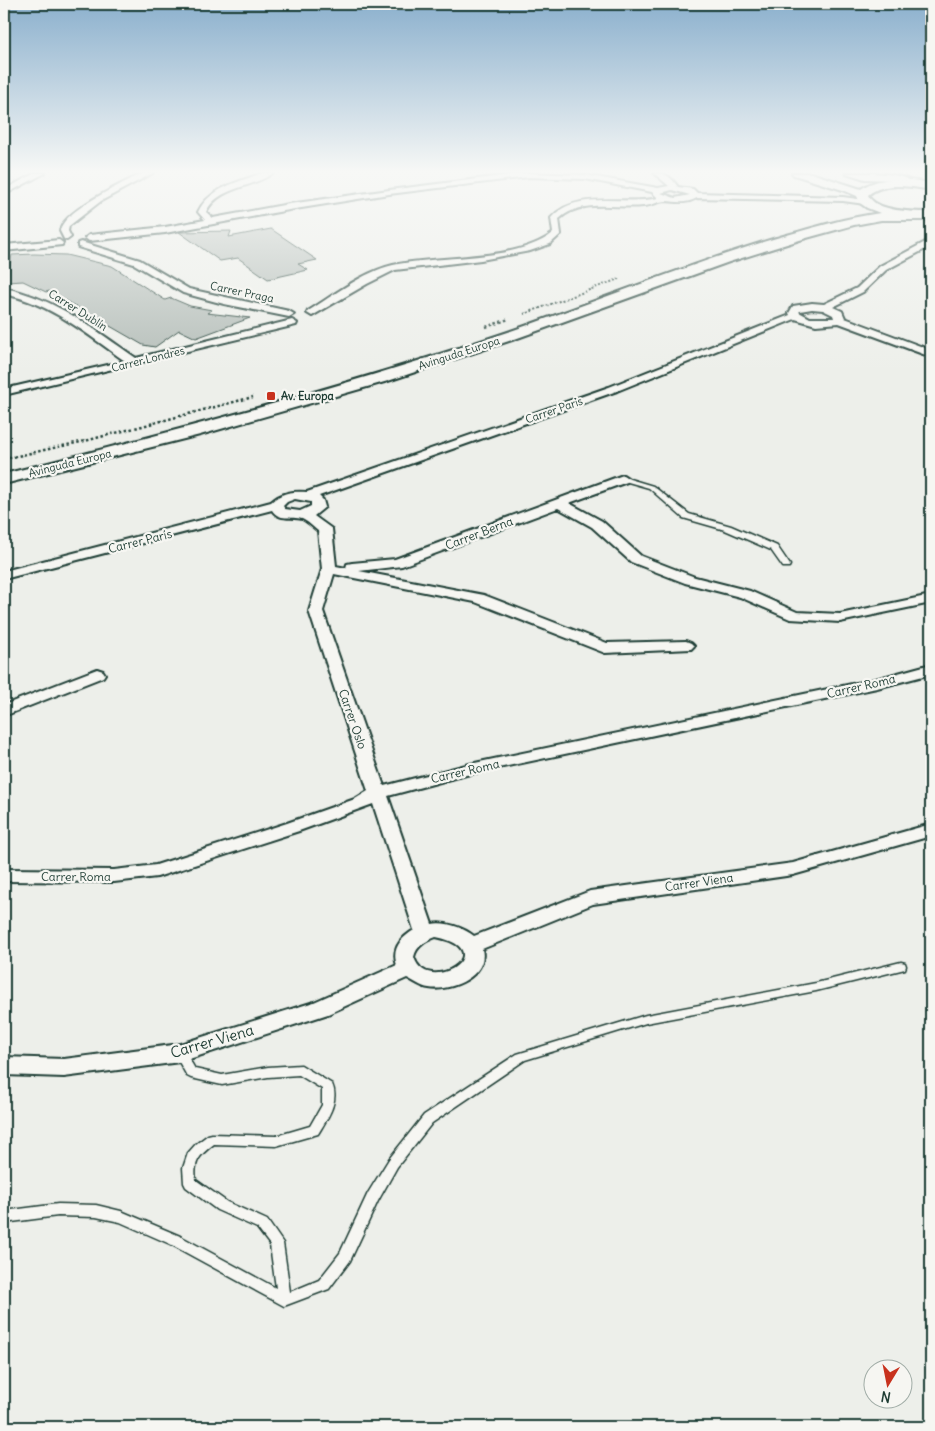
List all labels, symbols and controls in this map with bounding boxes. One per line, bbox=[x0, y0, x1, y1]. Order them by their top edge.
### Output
street label: Carrer Praga bbox=[209, 278, 275, 306]
street label: Carrer Dublín bbox=[46, 286, 110, 334]
street label: Avinguda Europa bbox=[416, 333, 502, 373]
street label: Carrer Londres bbox=[110, 343, 186, 375]
place label: Av. Europa bbox=[281, 389, 335, 404]
marker: Av. Europa bbox=[265, 390, 277, 402]
street label: Carrer París bbox=[523, 394, 585, 426]
street label: Avinguda Europa bbox=[27, 446, 113, 480]
street label: Carrer Berna bbox=[443, 513, 515, 553]
street label: Carrer París bbox=[107, 526, 173, 556]
street label: Carrer Roma bbox=[825, 671, 897, 701]
street label: Carrer Oslo bbox=[336, 687, 370, 751]
street label: Carrer Roma bbox=[429, 756, 501, 786]
street label: Carrer Roma bbox=[41, 869, 111, 884]
street label: Carrer Viena bbox=[664, 870, 734, 894]
street label: Carrer Viena bbox=[168, 1020, 256, 1062]
north arrow bbox=[862, 1358, 912, 1408]
text: N bbox=[879, 1387, 892, 1407]

